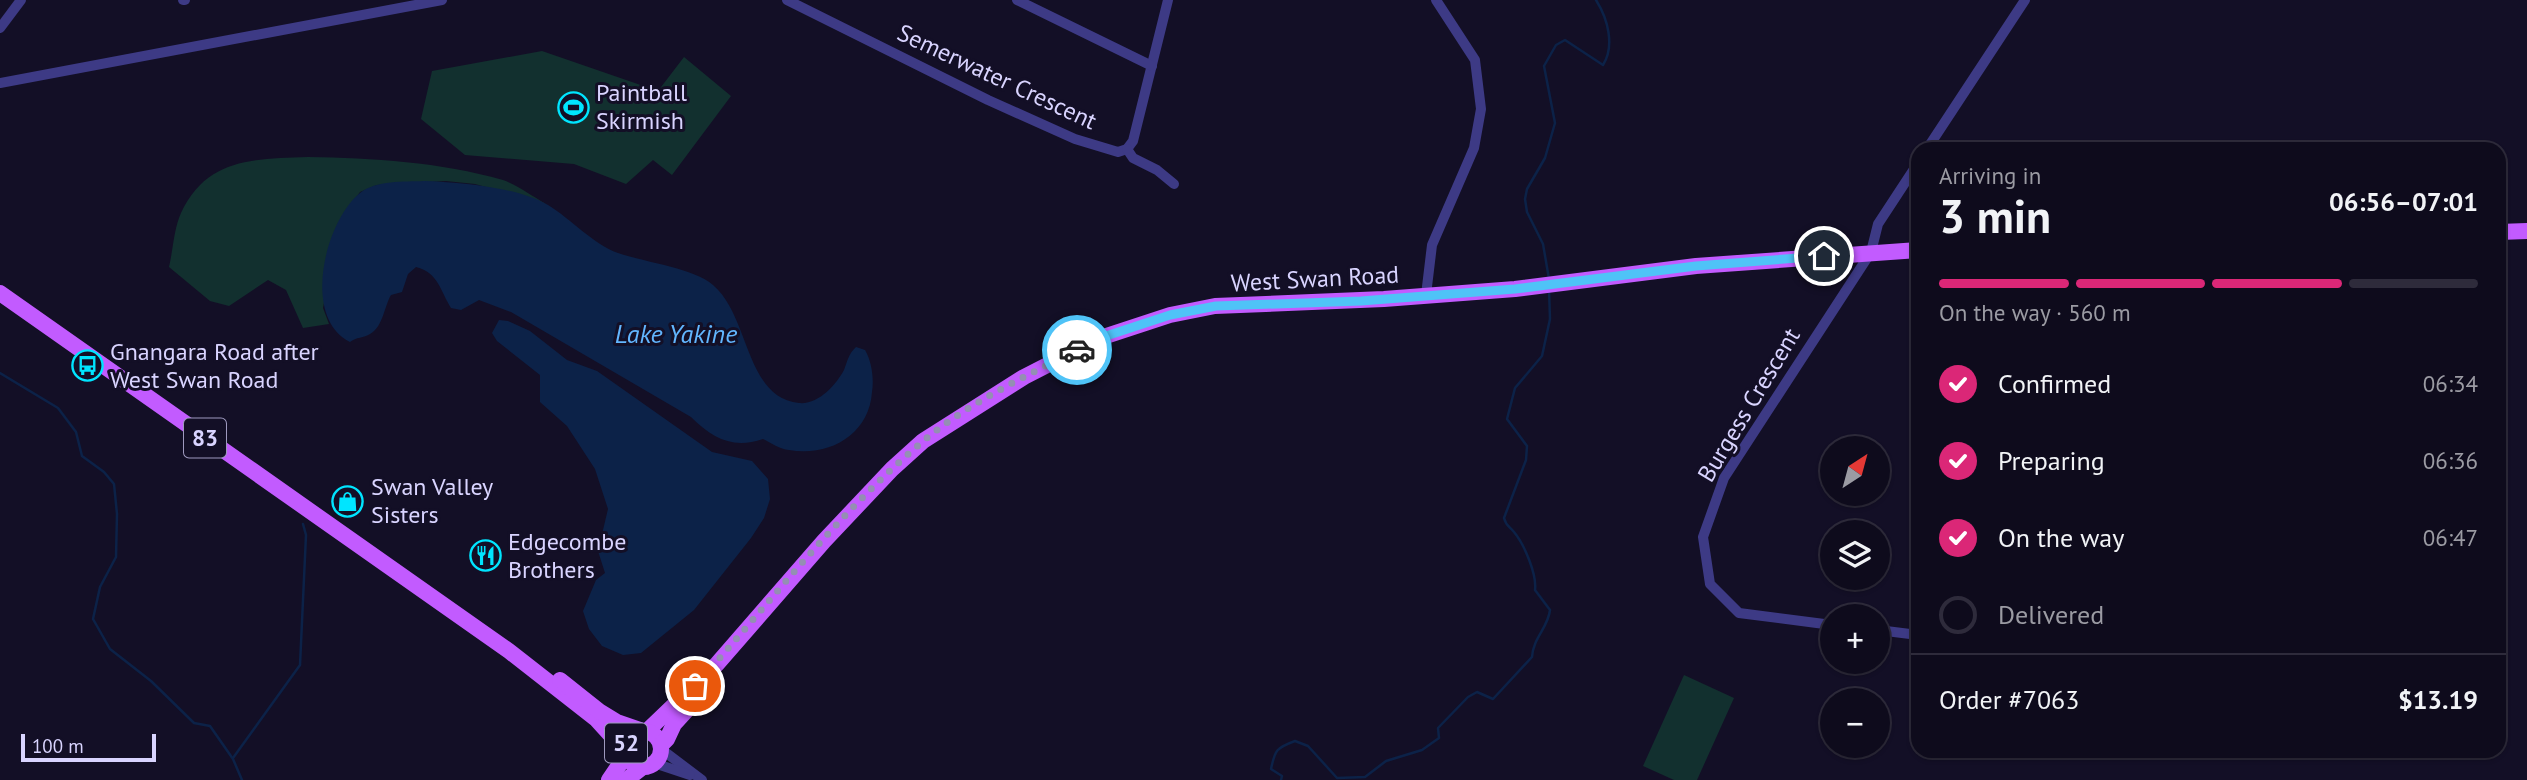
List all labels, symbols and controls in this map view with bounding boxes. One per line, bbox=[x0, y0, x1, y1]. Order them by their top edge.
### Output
street label: Semerwater Crescent bbox=[893, 17, 1102, 136]
place label: Paintball Skirmish bbox=[596, 77, 687, 136]
sports icon: Paintball Skirmish bbox=[556, 90, 590, 124]
text: Arriving in bbox=[1939, 161, 2041, 190]
text: 06:56–07:01 bbox=[2329, 185, 2478, 218]
text: 3 min bbox=[1939, 186, 2051, 246]
pin bbox=[1794, 226, 1854, 286]
icon: home bbox=[1805, 237, 1843, 275]
street label: West Swan Road bbox=[1230, 259, 1400, 298]
text: On the way · 560 m bbox=[1939, 298, 2131, 327]
courier bbox=[1042, 315, 1112, 385]
water label: Lake Yakine bbox=[615, 317, 737, 350]
street label: Burgess Crescent bbox=[1690, 322, 1807, 487]
icon: car bbox=[1058, 331, 1096, 369]
place label: Gnangara Road after West Swan Road bbox=[110, 336, 319, 395]
bus stop icon: Gnangara Road after West Swan Road bbox=[70, 349, 104, 383]
icon: check bbox=[1939, 365, 1977, 403]
text: Confirmed bbox=[1998, 367, 2111, 400]
text: 06:34 bbox=[2423, 369, 2478, 398]
road number: 83 bbox=[184, 418, 226, 458]
north arrow bbox=[1820, 436, 1890, 506]
map controls bbox=[1820, 436, 1890, 758]
icon: check bbox=[1939, 442, 1977, 480]
text: Preparing bbox=[1998, 444, 2105, 477]
text: 06:36 bbox=[2423, 446, 2478, 475]
place label: Swan Valley Sisters bbox=[371, 471, 493, 530]
shop icon: Swan Valley Sisters bbox=[331, 484, 365, 518]
icon: check bbox=[1939, 519, 1977, 557]
button: layers bbox=[1820, 520, 1890, 590]
text: On the way bbox=[1998, 521, 2124, 554]
text: 06:47 bbox=[2423, 523, 2478, 552]
place label: Edgecombe Brothers bbox=[508, 526, 626, 585]
restaurant icon: Edgecombe Brothers bbox=[468, 539, 502, 573]
text: Delivered bbox=[1998, 598, 2104, 631]
button: + bbox=[1820, 604, 1890, 674]
pin bbox=[665, 656, 725, 716]
icon: bag bbox=[676, 667, 714, 705]
text: Order #7063 bbox=[1939, 683, 2079, 716]
text: $13.19 bbox=[2398, 683, 2478, 716]
button: − bbox=[1820, 688, 1890, 758]
road number: 52 bbox=[605, 723, 647, 762]
scale bar bbox=[21, 731, 156, 763]
text: 100 m bbox=[32, 734, 84, 758]

